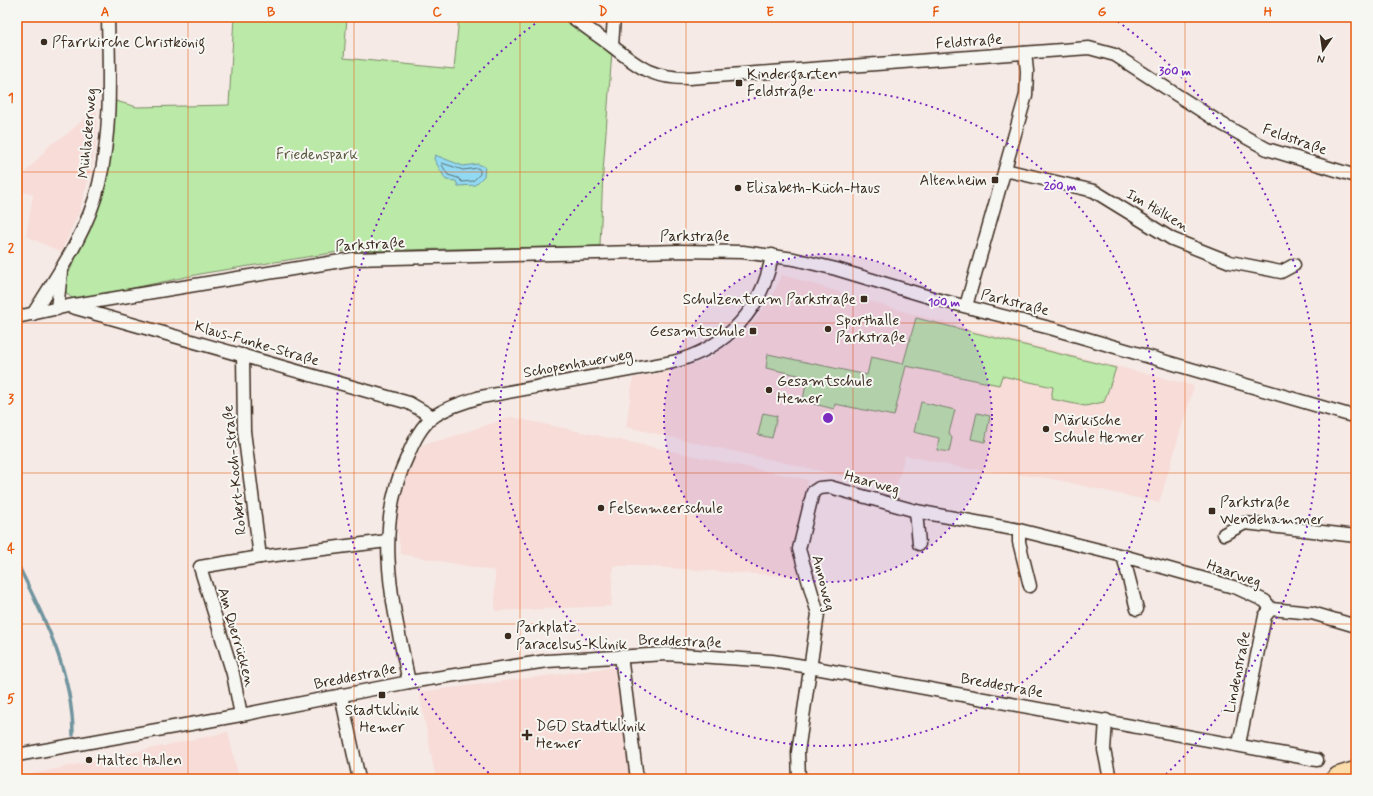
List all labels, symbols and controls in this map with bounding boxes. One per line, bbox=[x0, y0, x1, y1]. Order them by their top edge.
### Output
text: A bbox=[101, 4, 109, 21]
text: B bbox=[267, 4, 276, 21]
text: C bbox=[432, 4, 442, 21]
text: D bbox=[599, 4, 608, 21]
text: E bbox=[766, 4, 774, 21]
text: F bbox=[933, 4, 940, 21]
text: G bbox=[1098, 4, 1107, 21]
text: H bbox=[1264, 4, 1273, 21]
street label: Feldstraße bbox=[935, 30, 1003, 54]
north arrow bbox=[1303, 30, 1343, 70]
place label: Pfarrkirche Christkönig bbox=[52, 33, 205, 54]
marker: Pfarrkirche Christkönig bbox=[39, 37, 49, 47]
text: N bbox=[1316, 51, 1326, 66]
text: 300 m bbox=[1159, 64, 1192, 80]
place label: Kindergarten Feldstraße bbox=[747, 65, 838, 102]
marker: Kindergarten Feldstraße bbox=[734, 78, 744, 88]
street label: Mühlackerweg bbox=[74, 87, 102, 179]
text: 1 bbox=[8, 90, 14, 107]
street label: Feldstraße bbox=[1260, 120, 1329, 160]
park label: Friedenspark bbox=[276, 145, 359, 165]
place label: Altenheim bbox=[920, 171, 987, 191]
marker: Altenheim bbox=[990, 175, 1000, 185]
place label: Elisabeth-Küch-Haus bbox=[746, 179, 880, 199]
text: 200 m bbox=[1044, 179, 1077, 195]
marker: Elisabeth-Küch-Haus bbox=[733, 183, 743, 193]
street label: Im Hölken bbox=[1122, 185, 1193, 237]
street label: Parkstraße bbox=[660, 227, 730, 247]
street label: Parkstraße bbox=[335, 233, 405, 257]
text: 2 bbox=[8, 240, 15, 257]
street label: Parkstraße bbox=[978, 285, 1051, 321]
place label: Schulzentrum Parkstraße bbox=[683, 290, 856, 310]
marker: Schulzentrum Parkstraße bbox=[859, 294, 869, 304]
text: 100 m bbox=[928, 295, 961, 311]
place label: Sporthalle Parkstraße bbox=[836, 311, 906, 348]
street label: Klaus-Funke-Straße bbox=[192, 317, 321, 371]
place label: Gesamtschule bbox=[649, 322, 745, 342]
marker: Sporthalle Parkstraße bbox=[823, 324, 833, 334]
marker: Gesamtschule bbox=[748, 326, 758, 336]
street label: Schopenhauerweg bbox=[522, 345, 635, 384]
place label: Gesamtschule Hemer bbox=[777, 372, 873, 409]
marker: Gesamtschule Hemer bbox=[764, 385, 774, 395]
text: 3 bbox=[8, 391, 14, 408]
street label: Robert-Koch-Straße bbox=[218, 404, 252, 536]
centre of rings bbox=[821, 411, 835, 425]
place label: Märkische Schule Hemer bbox=[1054, 411, 1144, 448]
marker: Märkische Schule Hemer bbox=[1041, 424, 1051, 434]
street label: Haarweg bbox=[842, 466, 902, 500]
place label: Parkstraße Wendehammer bbox=[1220, 493, 1324, 530]
place label: Felsenmeerschule bbox=[609, 499, 723, 519]
marker: Felsenmeerschule bbox=[596, 503, 606, 513]
marker: Parkstraße Wendehammer bbox=[1207, 506, 1217, 516]
text: 4 bbox=[7, 541, 15, 558]
street label: Annoweg bbox=[806, 553, 840, 613]
street label: Haarweg bbox=[1204, 555, 1264, 593]
street label: Am Querrücken bbox=[212, 585, 260, 689]
place label: Parkplatz Paracelsus-Klinik bbox=[516, 618, 628, 655]
street label: Lindenstraße bbox=[1220, 629, 1256, 715]
marker: Parkplatz Paracelsus-Klinik bbox=[503, 631, 513, 641]
street label: Breddestraße bbox=[638, 631, 722, 653]
street label: Breddestraße bbox=[312, 659, 398, 695]
street label: Breddestraße bbox=[959, 669, 1045, 703]
marker: Stadtklinik Hemer bbox=[377, 690, 387, 700]
text: 5 bbox=[7, 691, 15, 708]
place label: Stadtklinik Hemer bbox=[345, 701, 420, 738]
place label: DGD Stadtklinik Hemer bbox=[536, 717, 646, 754]
marker: DGD Stadtklinik Hemer bbox=[521, 729, 533, 741]
place label: Haltec Hallen bbox=[97, 751, 182, 771]
marker: Haltec Hallen bbox=[84, 755, 94, 765]

